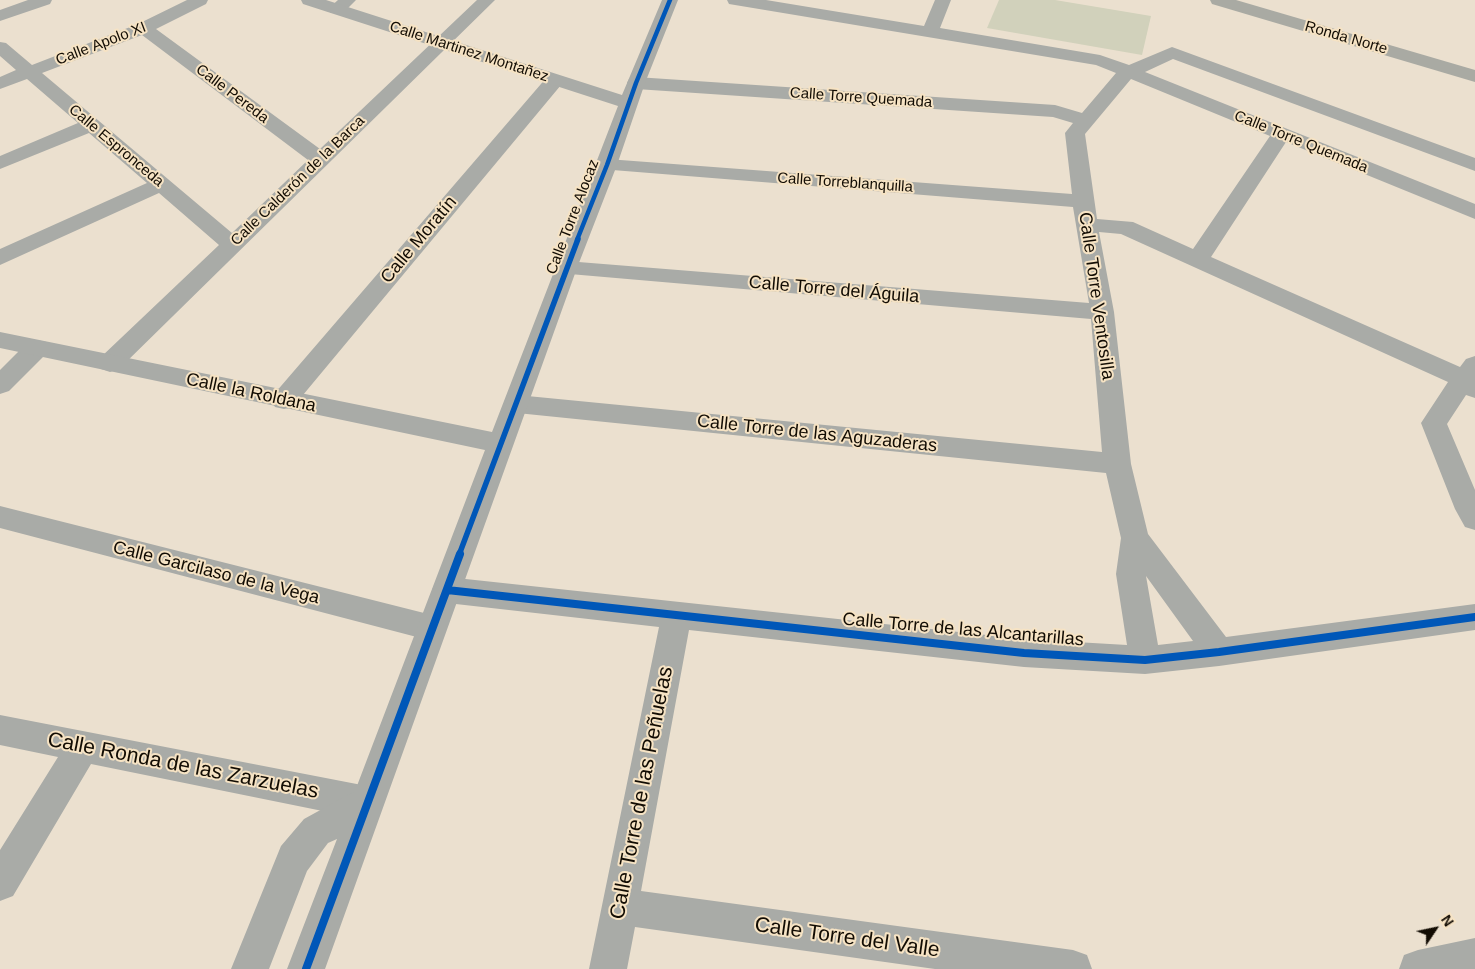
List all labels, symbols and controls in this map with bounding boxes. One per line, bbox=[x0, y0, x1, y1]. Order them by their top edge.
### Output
street label: Calle Martinez Montañez bbox=[387, 18, 551, 86]
street label: Ronda Norte bbox=[1303, 18, 1389, 58]
street label: Calle Apolo XI bbox=[53, 19, 149, 69]
street label: Calle Pereda bbox=[192, 61, 272, 127]
street label: Calle Torre Quemada bbox=[789, 84, 933, 112]
street label: Calle Espronceda bbox=[65, 101, 167, 191]
street label: Calle Torre Quemada bbox=[1232, 107, 1370, 177]
street label: Calle Calderón de la Barca bbox=[227, 112, 369, 250]
street label: Calle Torre Alocaz bbox=[543, 157, 603, 277]
street label: Calle Torreblanquilla bbox=[777, 169, 913, 197]
street label: Calle Moratín bbox=[376, 192, 462, 288]
street label: Calle Torre Ventosilla bbox=[1074, 211, 1118, 381]
street label: Calle Torre del Águila bbox=[748, 272, 920, 308]
street label: Calle la Roldana bbox=[184, 369, 318, 417]
street label: Calle Torre de las Aguzaderas bbox=[696, 411, 938, 457]
street label: Calle Garcilaso de la Vega bbox=[110, 537, 322, 609]
street label: Calle Torre de las Alcantarillas bbox=[841, 609, 1085, 651]
street label: Calle Torre de las Peñuelas bbox=[605, 665, 679, 921]
street label: Calle Ronda de las Zarzuelas bbox=[45, 727, 321, 805]
north arrow bbox=[1410, 904, 1460, 954]
text: N bbox=[1438, 912, 1457, 929]
street label: Calle Torre del Valle bbox=[753, 913, 941, 963]

